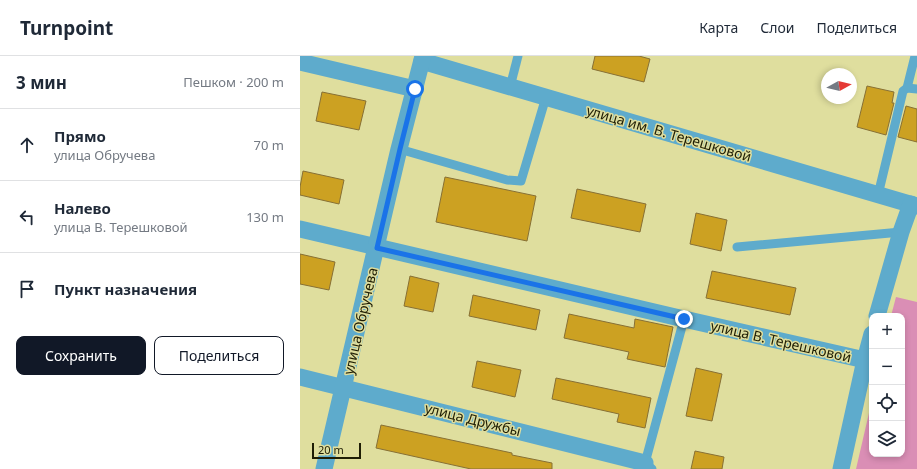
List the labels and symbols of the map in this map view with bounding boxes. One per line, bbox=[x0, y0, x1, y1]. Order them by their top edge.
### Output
north arrow bbox=[821, 68, 857, 104]
route start bbox=[406, 80, 424, 98]
street label: улица им. В. Терешковой bbox=[584, 100, 754, 166]
street label: улица Обручева bbox=[338, 266, 382, 376]
route end bbox=[675, 310, 693, 328]
street label: улица В. Терешковой bbox=[709, 316, 853, 366]
street label: улица Дружбы bbox=[423, 398, 523, 440]
scale bar bbox=[312, 441, 361, 460]

